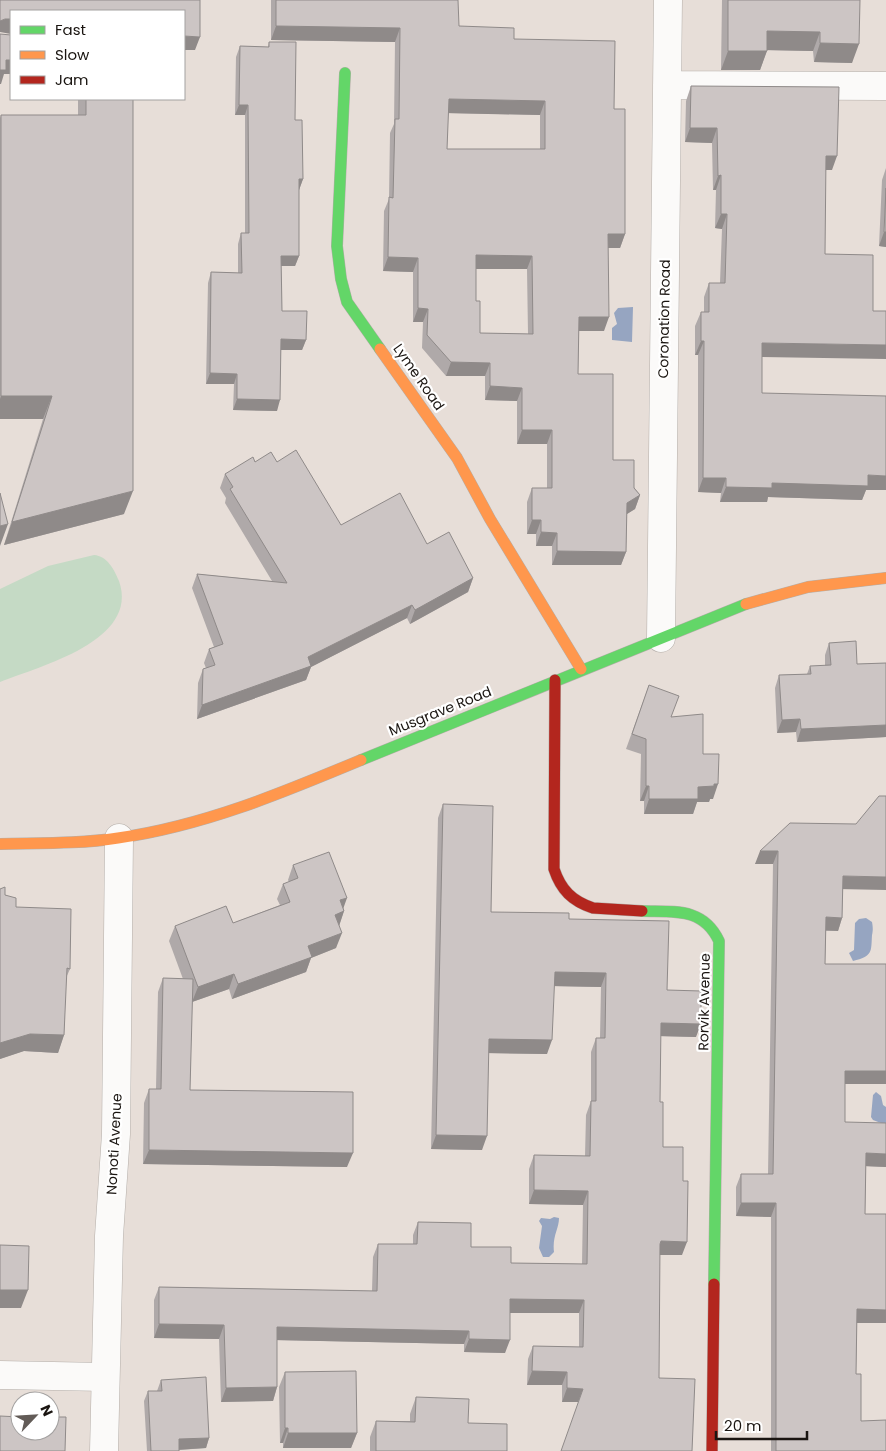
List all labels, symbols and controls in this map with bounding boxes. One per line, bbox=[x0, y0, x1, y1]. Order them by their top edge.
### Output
legend bbox=[10, 10, 185, 100]
text: Fast bbox=[55, 19, 86, 40]
text: Slow bbox=[55, 44, 90, 65]
text: Jam bbox=[55, 69, 89, 90]
street label: Coronation Road bbox=[653, 259, 675, 379]
street label: Lyme Road bbox=[389, 340, 449, 414]
street label: Musgrave Road bbox=[386, 681, 494, 741]
street label: Rorvik Avenue bbox=[693, 953, 715, 1051]
street label: Nonoti Avenue bbox=[101, 1092, 127, 1195]
north arrow bbox=[10, 1391, 60, 1441]
text: N bbox=[35, 1402, 58, 1420]
scale bar bbox=[716, 1408, 807, 1440]
text: 20 m bbox=[724, 1415, 762, 1436]

